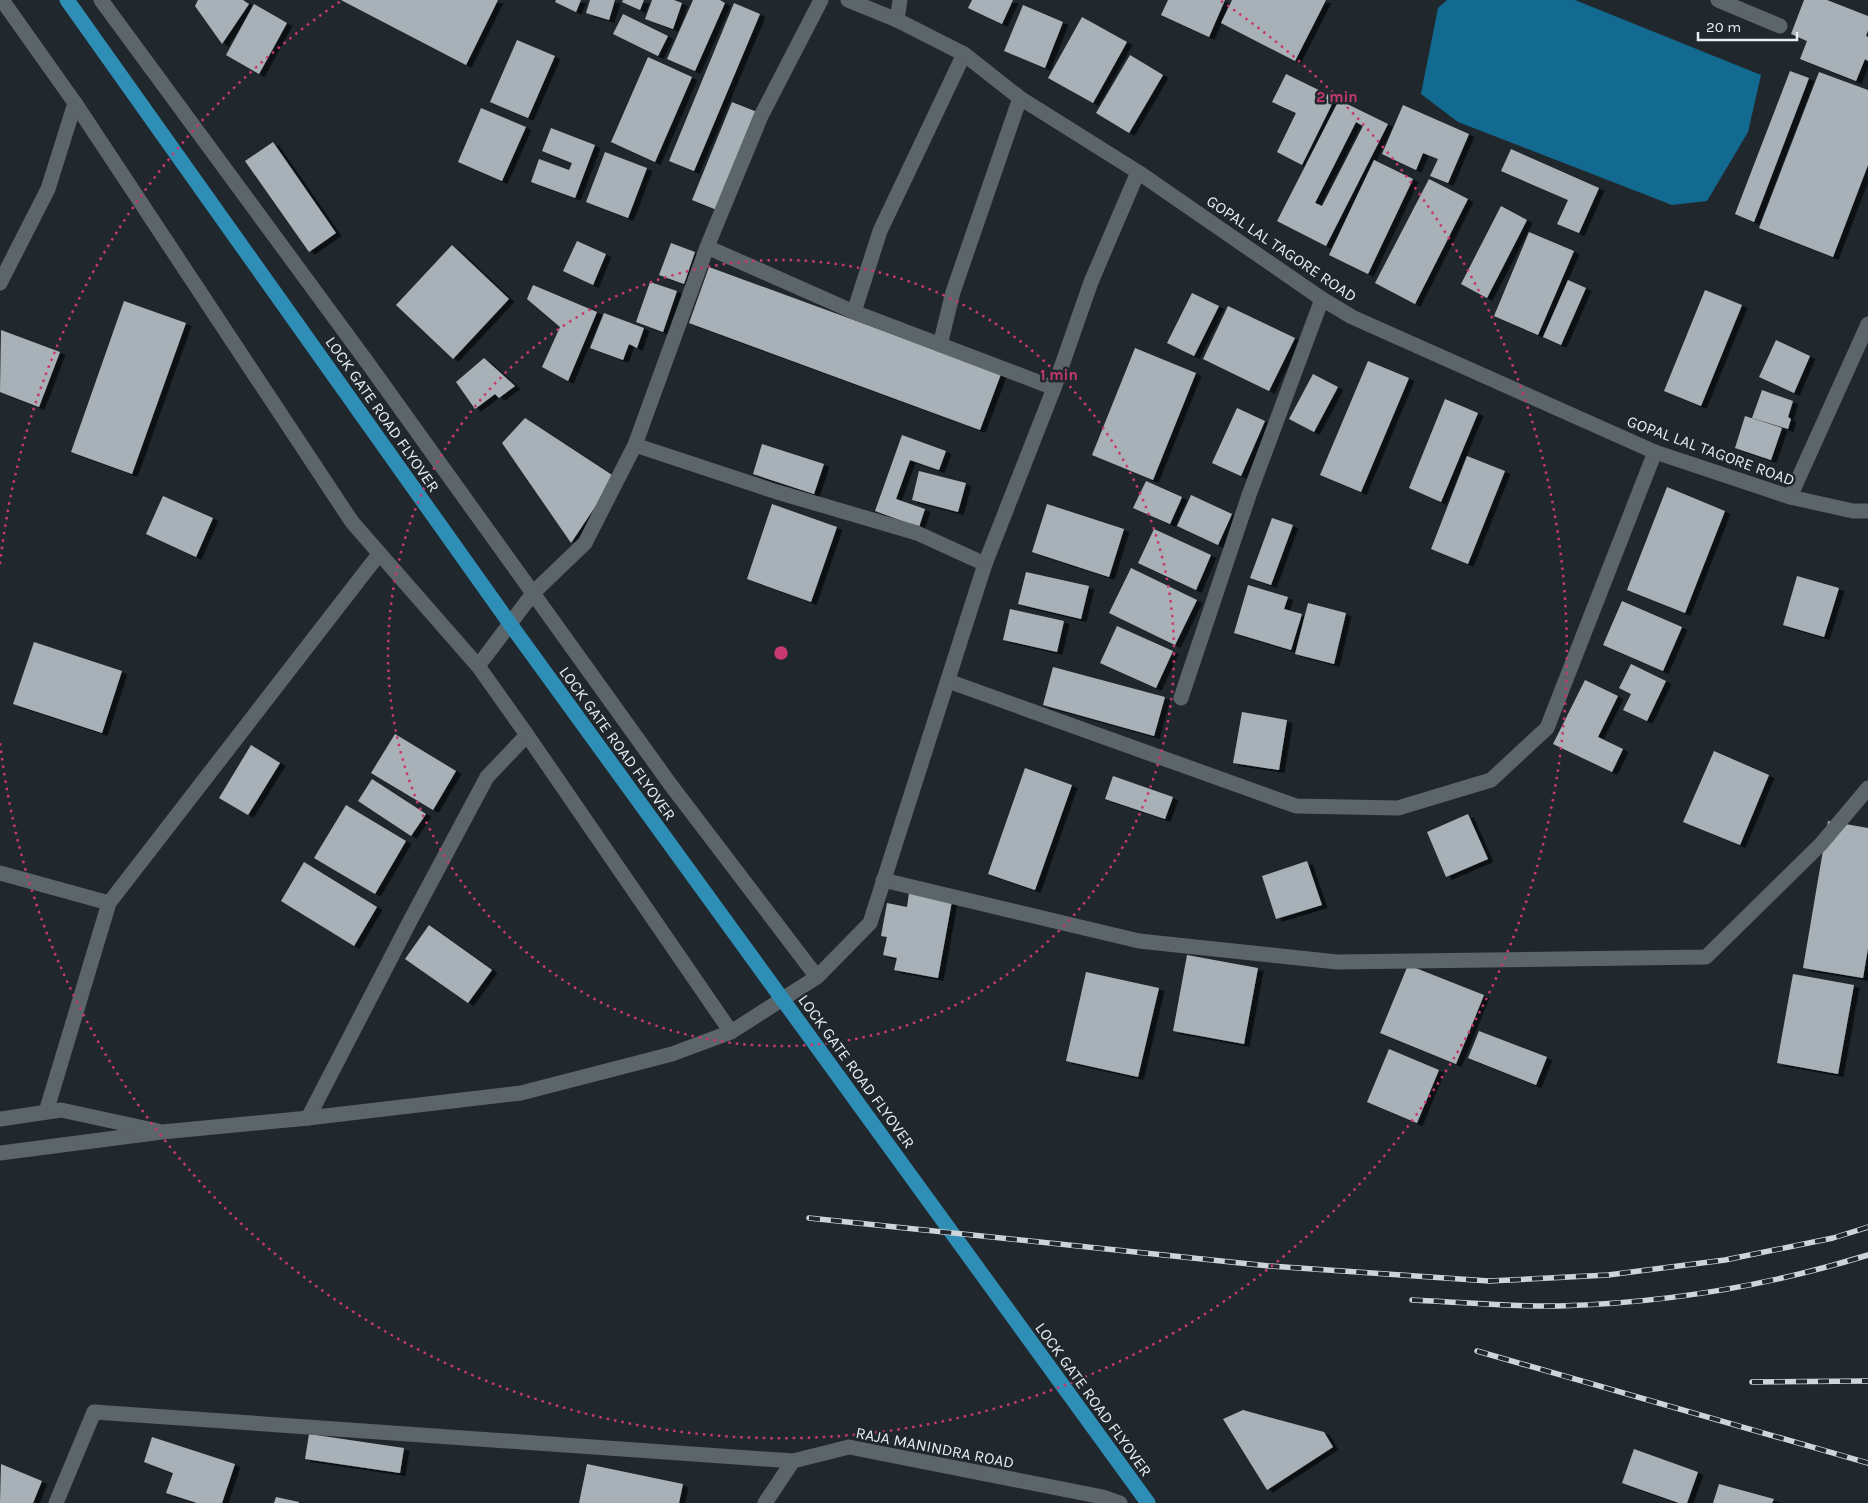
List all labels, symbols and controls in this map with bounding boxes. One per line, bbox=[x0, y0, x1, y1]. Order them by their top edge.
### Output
scale bar bbox=[1698, 10, 1797, 42]
text: 20 m bbox=[1706, 18, 1741, 36]
text: 2 min bbox=[1316, 88, 1358, 106]
street label: GOPAL LAL TAGORE ROAD bbox=[1203, 191, 1360, 306]
street label: LOCK GATE ROAD FLYOVER bbox=[322, 333, 444, 496]
text: 1 min bbox=[1040, 366, 1078, 384]
street label: GOPAL LAL TAGORE ROAD bbox=[1624, 411, 1797, 490]
centre of rings bbox=[772, 644, 790, 662]
street label: LOCK GATE ROAD FLYOVER bbox=[555, 663, 680, 824]
street label: LOCK GATE ROAD FLYOVER bbox=[794, 991, 919, 1152]
street label: LOCK GATE ROAD FLYOVER bbox=[1031, 1319, 1156, 1480]
street label: RAJA MANINDRA ROAD bbox=[854, 1423, 1016, 1472]

